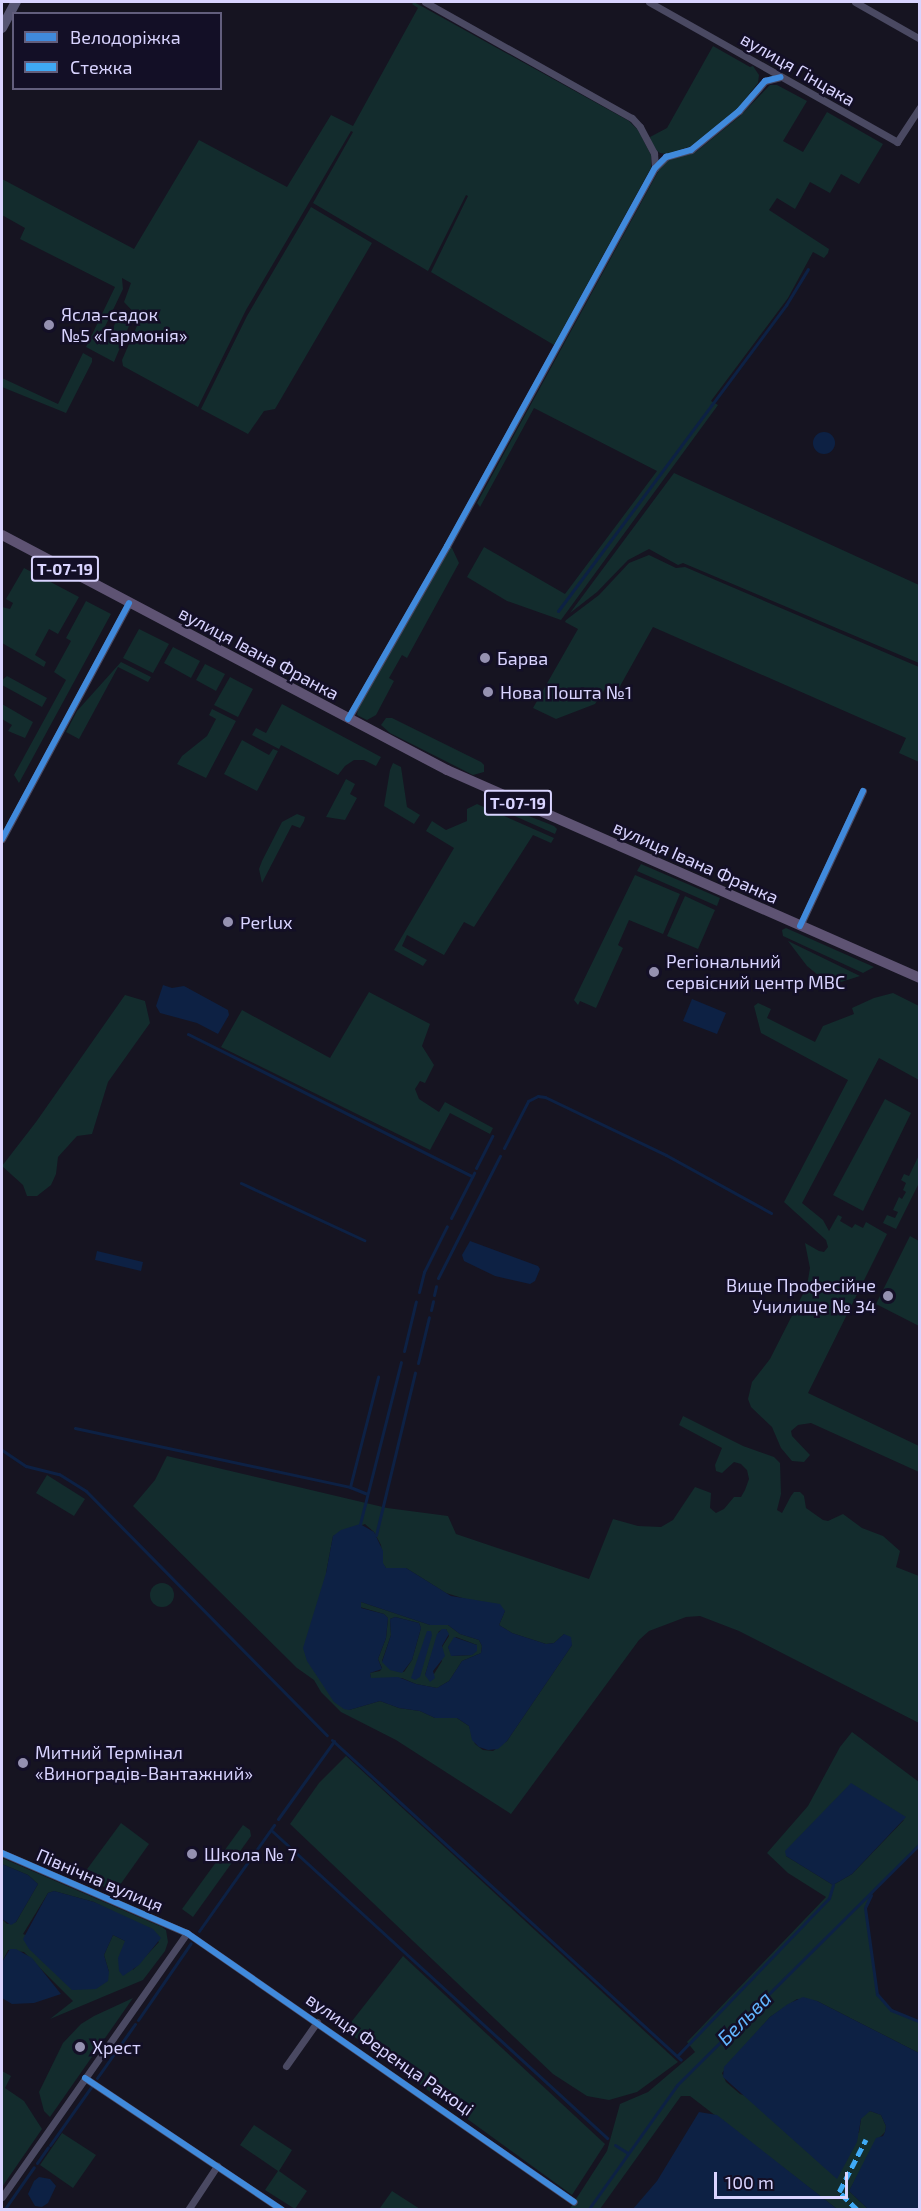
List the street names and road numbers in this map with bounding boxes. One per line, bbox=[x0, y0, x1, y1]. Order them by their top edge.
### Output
street label: вулиця Гінцака bbox=[737, 28, 859, 110]
road number: Т-07-19 bbox=[31, 556, 100, 582]
street label: вулиця Івана Франка bbox=[175, 602, 343, 704]
road number: Т-07-19 bbox=[484, 790, 552, 816]
street label: вулиця Івана Франка bbox=[610, 816, 782, 908]
street label: Північна вулиця bbox=[33, 1844, 167, 1916]
street label: вулиця Ференца Ракоці bbox=[302, 1988, 478, 2120]

